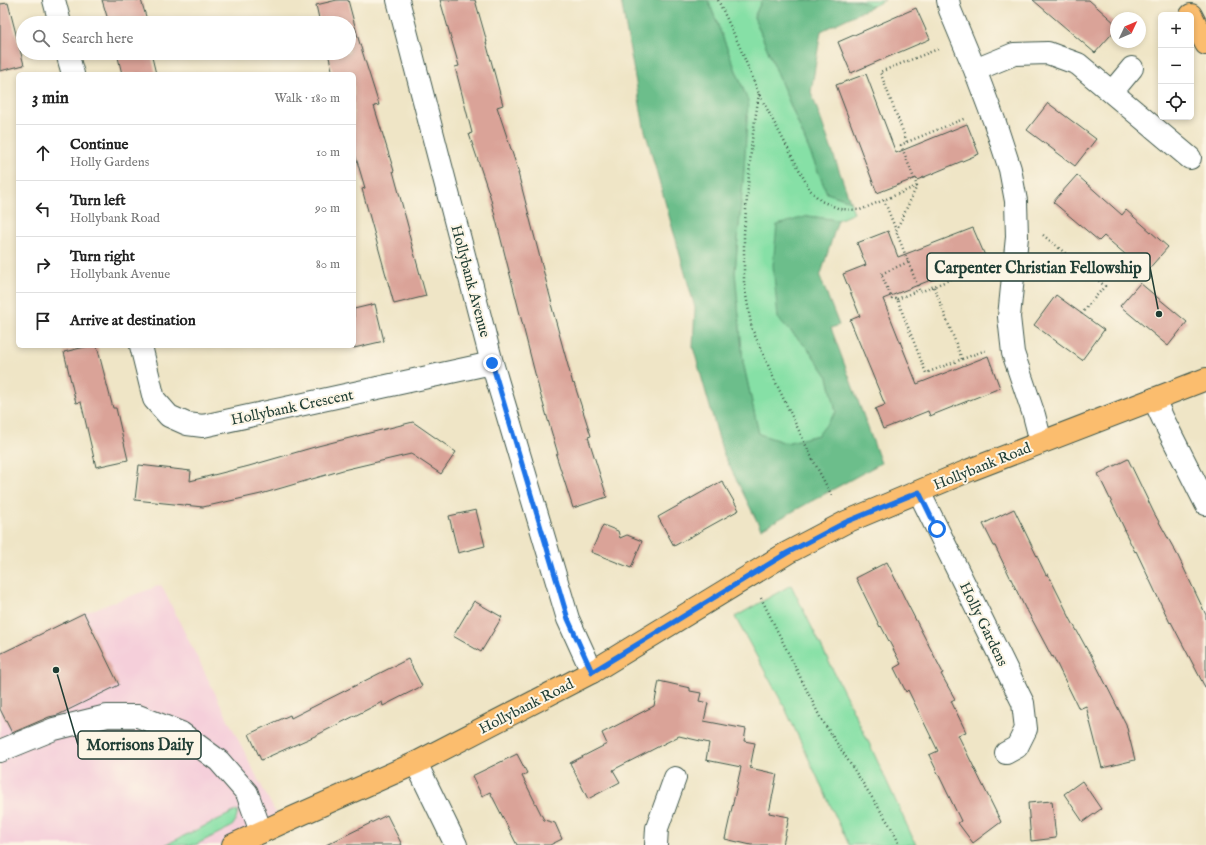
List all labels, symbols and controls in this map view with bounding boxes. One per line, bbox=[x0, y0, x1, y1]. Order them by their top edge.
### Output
north arrow bbox=[1110, 12, 1146, 48]
map controls bbox=[1158, 12, 1194, 120]
button: + bbox=[1158, 12, 1194, 48]
search box bbox=[16, 16, 356, 60]
icon: search bbox=[30, 27, 52, 49]
text: Search here bbox=[62, 29, 133, 48]
button: − bbox=[1158, 48, 1194, 84]
button: locate bbox=[1158, 84, 1194, 120]
text: 3 min bbox=[32, 88, 69, 109]
text: Walk · 180 m bbox=[275, 90, 340, 107]
text: Continue bbox=[70, 135, 128, 154]
icon: ahead bbox=[32, 142, 54, 164]
text: 10 m bbox=[316, 144, 340, 161]
text: Holly Gardens bbox=[70, 154, 149, 171]
text: Turn left bbox=[70, 191, 126, 210]
icon: left bbox=[32, 198, 54, 220]
text: 90 m bbox=[315, 200, 340, 217]
text: Hollybank Road bbox=[70, 210, 160, 227]
street label: Hollybank Avenue bbox=[446, 223, 495, 340]
text: Turn right bbox=[70, 247, 135, 266]
callout: Carpenter Christian Fellowship bbox=[927, 253, 1150, 281]
icon: right bbox=[32, 254, 54, 276]
text: 80 m bbox=[316, 256, 340, 273]
text: Carpenter Christian Fellowship bbox=[934, 259, 1142, 279]
text: Hollybank Avenue bbox=[70, 266, 170, 283]
icon: arrive bbox=[32, 310, 54, 332]
text: Arrive at destination bbox=[70, 311, 196, 330]
route end bbox=[483, 354, 501, 372]
street label: Hollybank Crescent bbox=[229, 385, 355, 430]
street label: Hollybank Road bbox=[931, 438, 1035, 495]
route start bbox=[928, 520, 946, 538]
street label: Holly Gardens bbox=[955, 579, 1012, 669]
street label: Hollybank Road bbox=[476, 674, 578, 738]
callout: Morrisons Daily bbox=[78, 731, 201, 759]
text: Morrisons Daily bbox=[86, 736, 195, 756]

